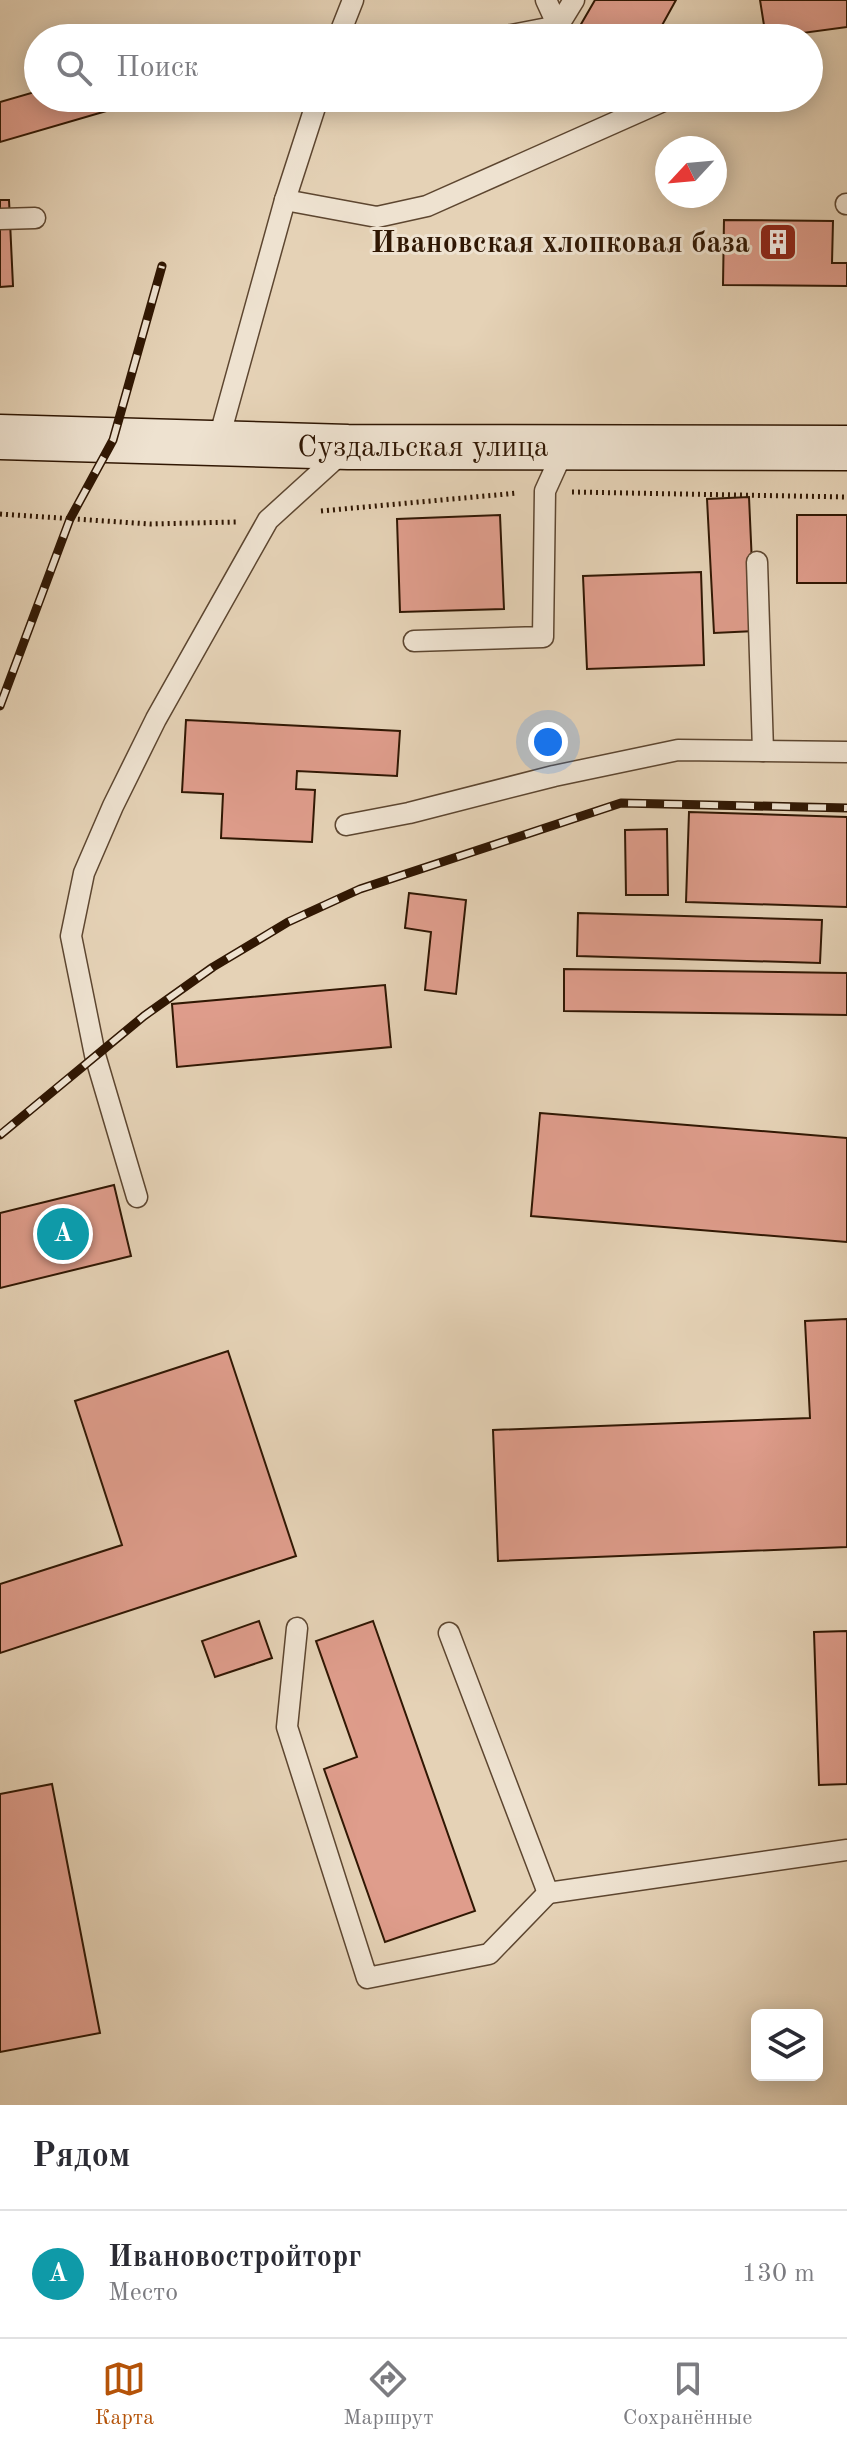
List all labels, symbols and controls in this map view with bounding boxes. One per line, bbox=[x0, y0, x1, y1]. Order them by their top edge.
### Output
search box bbox=[24, 24, 823, 112]
icon: search bbox=[52, 46, 96, 90]
text: Поиск bbox=[116, 53, 199, 83]
north arrow bbox=[655, 136, 727, 208]
building icon: Ивановская хлопковая база bbox=[757, 221, 799, 263]
place label: Ивановская хлопковая база bbox=[371, 229, 750, 259]
street label: Суздальская улица bbox=[297, 433, 549, 463]
your location bbox=[528, 722, 568, 762]
pin: A bbox=[37, 1204, 89, 1264]
map controls bbox=[751, 2009, 823, 2081]
button: layers bbox=[751, 2009, 823, 2081]
text: Рядом bbox=[32, 2140, 131, 2174]
text: Ивановостройторг bbox=[108, 2243, 362, 2273]
text: A bbox=[48, 2261, 68, 2287]
text: 130 m bbox=[742, 2261, 815, 2287]
text: Место bbox=[108, 2280, 178, 2306]
tab: Карта bbox=[95, 2357, 154, 2432]
tab: Маршрут bbox=[343, 2357, 434, 2432]
tab: Сохранённые bbox=[623, 2357, 752, 2432]

